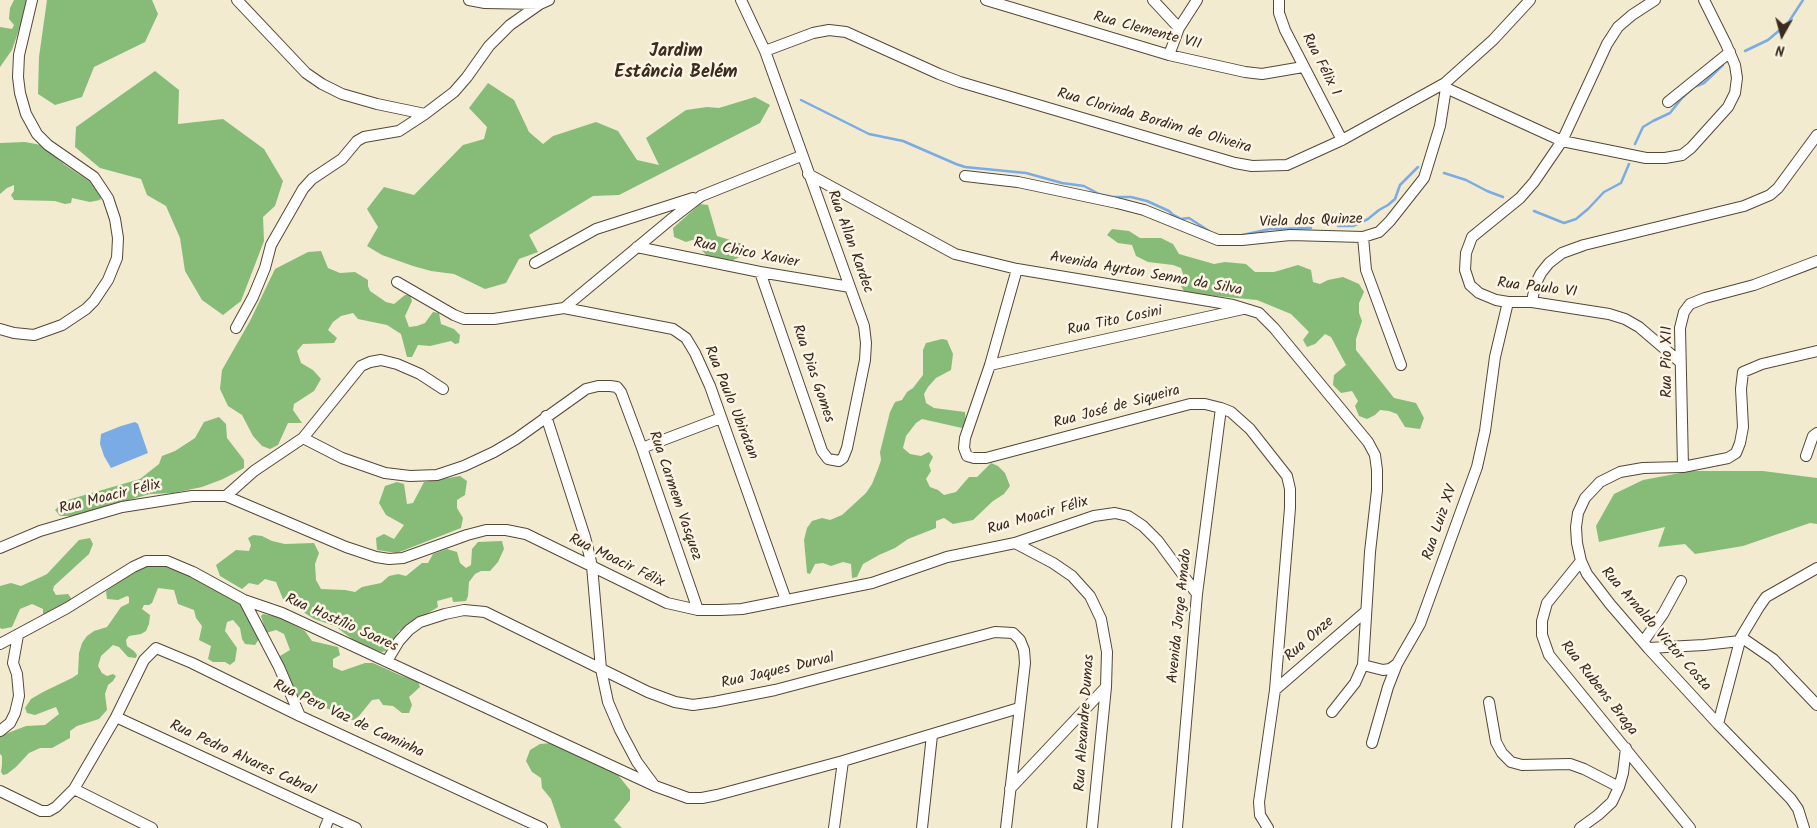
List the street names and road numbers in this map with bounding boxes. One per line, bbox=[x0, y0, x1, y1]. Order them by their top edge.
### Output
street label: Rua Clemente VII bbox=[1091, 9, 1203, 55]
street label: Rua Félix I bbox=[1297, 31, 1343, 99]
street label: Rua Clorinda Bordim de Oliveira bbox=[1055, 86, 1253, 158]
street label: Rua Allan Kardec bbox=[822, 188, 876, 296]
street label: Viela dos Quinze bbox=[1259, 211, 1363, 233]
street label: Rua Chico Xavier bbox=[692, 235, 800, 273]
street label: Avenida Ayrton Senna da Silva bbox=[1048, 249, 1244, 301]
street label: Rua Paulo VI bbox=[1496, 275, 1578, 303]
street label: Rua Tito Cosini bbox=[1066, 303, 1164, 341]
street label: Rua Dias Gomes bbox=[787, 322, 837, 426]
street label: Rua Pio XII bbox=[1659, 326, 1677, 398]
street label: Rua Paulo Ubiratan bbox=[699, 343, 761, 463]
street label: Rua José de Siqueira bbox=[1052, 382, 1182, 434]
street label: Rua Carmem Vasquez bbox=[643, 429, 705, 563]
street label: Rua Moacir Félix bbox=[57, 477, 163, 519]
street label: Rua Luiz XV bbox=[1420, 483, 1462, 563]
street label: Rua Moacir Félix bbox=[986, 494, 1090, 540]
street label: Rua Moacir Félix bbox=[565, 531, 667, 593]
street label: Avenida Jorge Amado bbox=[1165, 548, 1197, 684]
street label: Rua Arnaldo Victor Costa bbox=[1596, 564, 1714, 696]
street label: Rua Hostílio Soares bbox=[282, 591, 400, 657]
street label: Rua Onze bbox=[1282, 614, 1338, 666]
street label: Rua Rubens Braga bbox=[1555, 638, 1641, 740]
street label: Rua Jaques Durval bbox=[720, 650, 836, 694]
street label: Rua Alexandre Dumas bbox=[1072, 654, 1100, 792]
street label: Rua Pero Vaz de Caminha bbox=[270, 677, 426, 763]
street label: Rua Pedro Alvares Cabral bbox=[166, 717, 318, 801]

